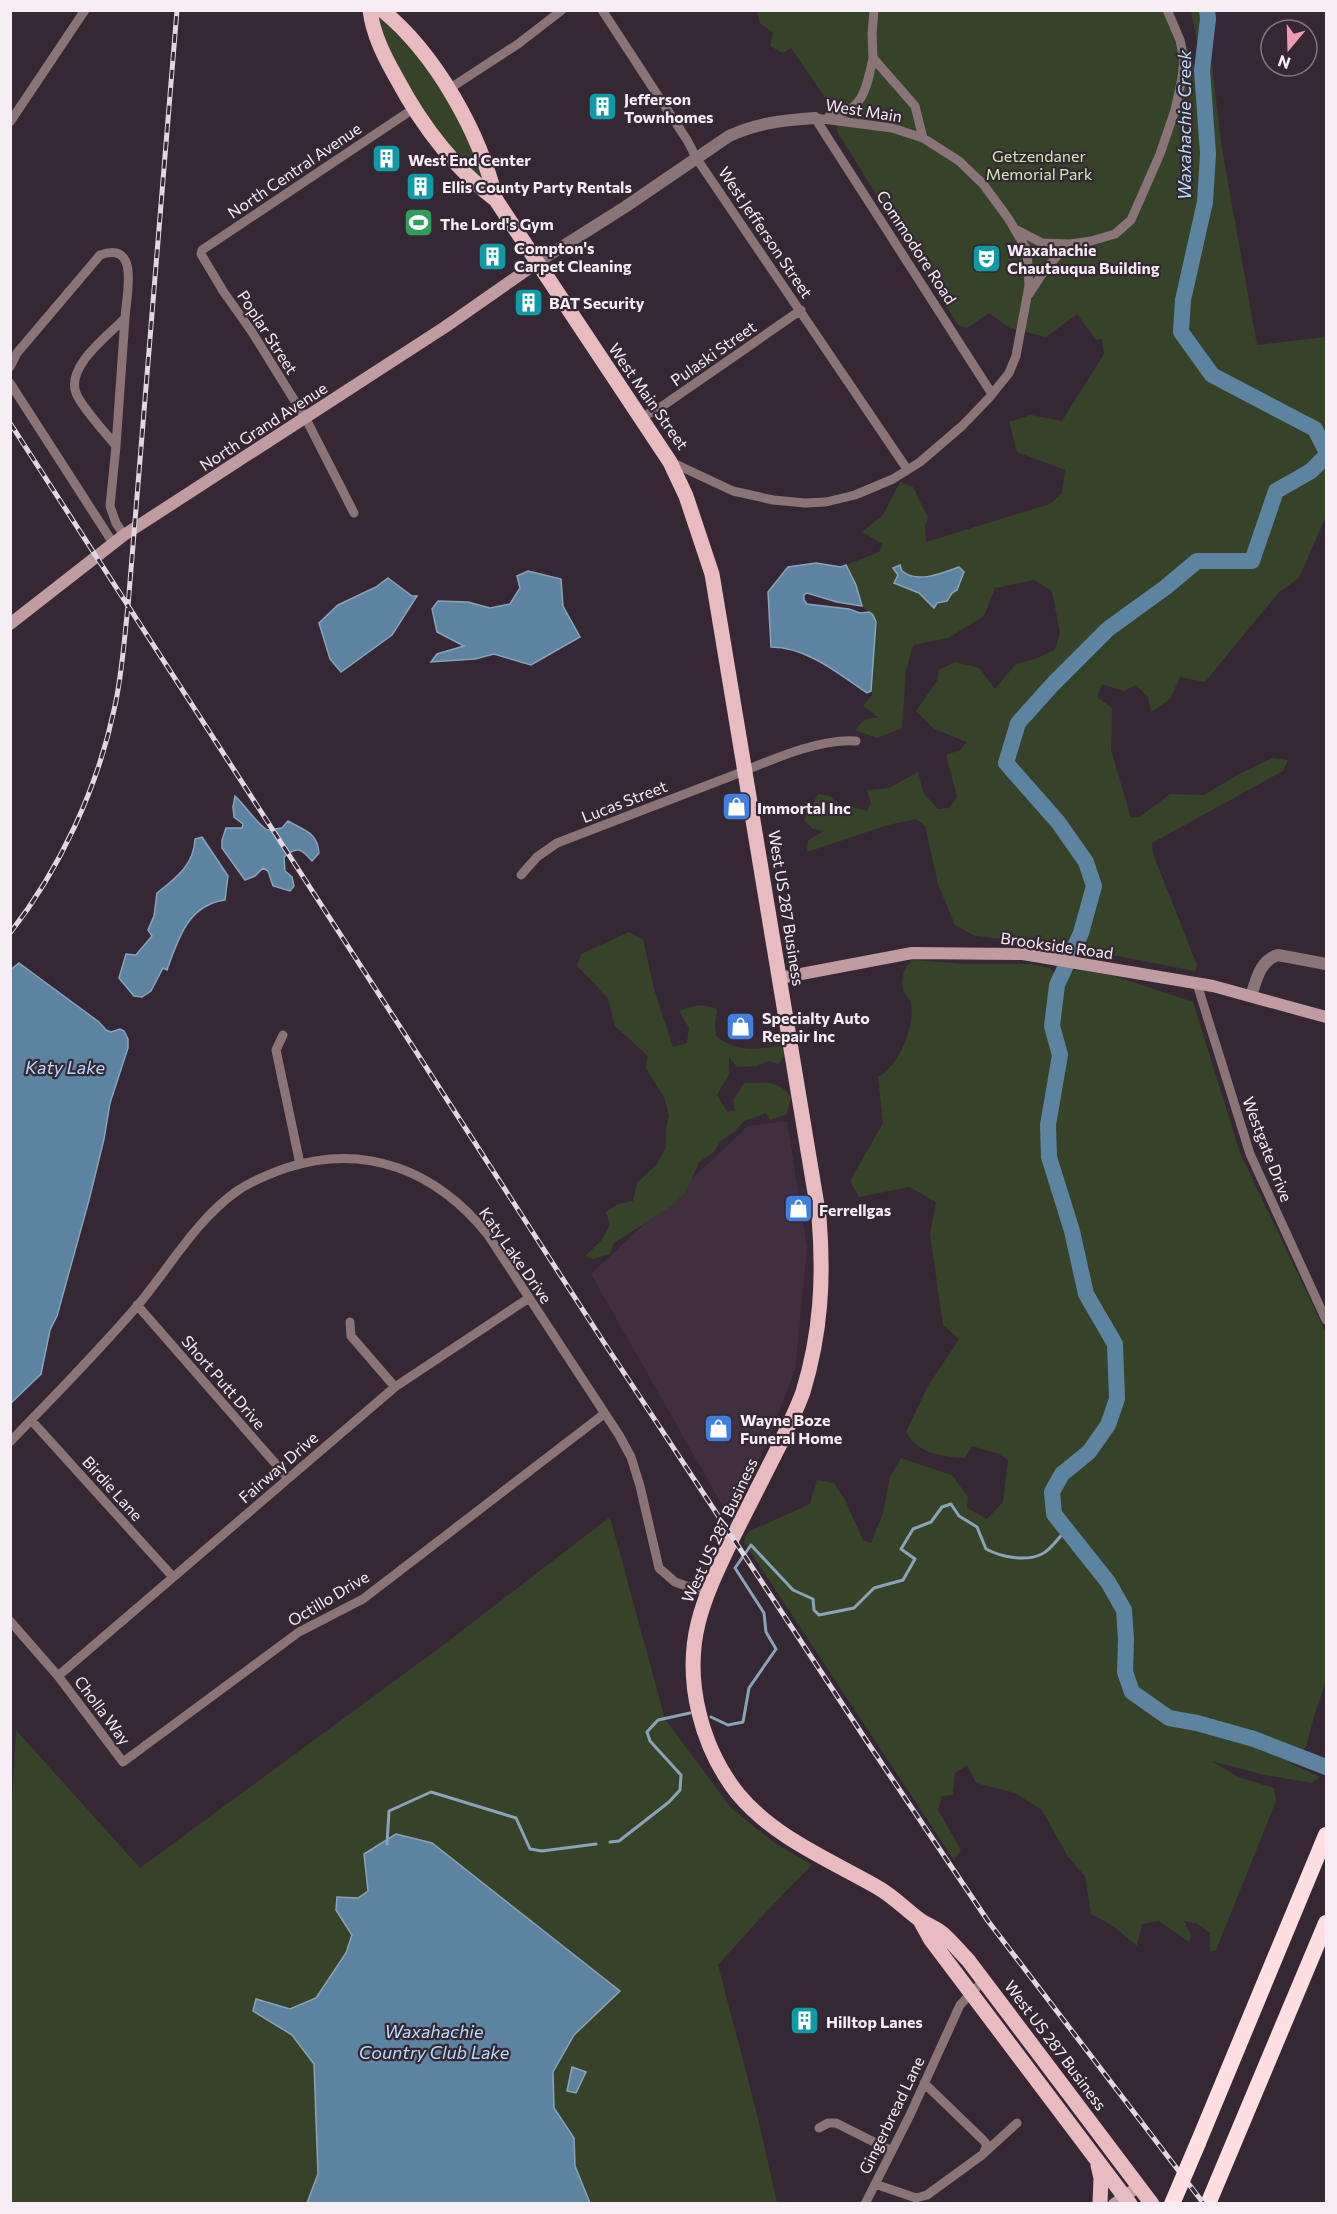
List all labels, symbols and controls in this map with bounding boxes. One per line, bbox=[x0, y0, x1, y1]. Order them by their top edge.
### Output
north arrow bbox=[1259, 18, 1319, 78]
water label: Waxahachie Creek bbox=[1173, 49, 1195, 200]
text: N bbox=[1275, 52, 1293, 74]
place label: Jefferson Townhomes bbox=[624, 89, 714, 126]
building icon: Jefferson Townhomes bbox=[587, 91, 619, 123]
street label: West Main bbox=[824, 95, 904, 125]
street label: North Central Avenue bbox=[224, 118, 364, 222]
building icon: West End Center bbox=[371, 143, 403, 175]
park label: Getzendaner Memorial Park bbox=[986, 146, 1093, 183]
place label: West End Center bbox=[408, 150, 531, 169]
street label: West Jefferson Street bbox=[715, 163, 817, 302]
building icon: Ellis County Party Rentals bbox=[405, 170, 437, 202]
place label: Ellis County Party Rentals bbox=[442, 177, 632, 196]
street label: Commodore Road bbox=[873, 187, 961, 307]
sports icon: The Lord's Gym bbox=[403, 207, 435, 239]
place label: The Lord's Gym bbox=[440, 214, 554, 233]
place label: Compton's Carpet Cleaning bbox=[514, 238, 632, 275]
building icon: Compton's Carpet Cleaning bbox=[477, 240, 509, 272]
place label: Waxahachie Chautauqua Building bbox=[1007, 240, 1160, 277]
theatre icon: Waxahachie Chautauqua Building bbox=[970, 242, 1002, 274]
building icon: BAT Security bbox=[512, 286, 544, 318]
street label: Poplar Street bbox=[234, 287, 302, 378]
place label: BAT Security bbox=[549, 293, 645, 312]
street label: Pulaski Street bbox=[667, 316, 760, 389]
street label: West Main Street bbox=[605, 339, 693, 453]
street label: North Grand Avenue bbox=[196, 378, 330, 474]
street label: Lucas Street bbox=[579, 776, 670, 826]
shop icon: Immortal Inc bbox=[720, 791, 752, 823]
place label: Immortal Inc bbox=[757, 798, 851, 817]
street label: West US 287 Business bbox=[765, 829, 809, 987]
street label: Brookside Road bbox=[999, 928, 1115, 962]
place label: Specialty Auto Repair Inc bbox=[762, 1008, 870, 1045]
shop icon: Specialty Auto Repair Inc bbox=[725, 1010, 757, 1042]
water label: Katy Lake bbox=[25, 1056, 106, 1078]
street label: Westgate Drive bbox=[1239, 1094, 1297, 1204]
shop icon: Ferrellgas bbox=[782, 1193, 814, 1225]
place label: Ferrellgas bbox=[819, 1200, 891, 1219]
street label: Katy Lake Drive bbox=[476, 1203, 556, 1307]
street label: Short Putt Drive bbox=[178, 1331, 270, 1433]
place label: Wayne Boze Funeral Home bbox=[740, 1410, 842, 1447]
shop icon: Wayne Boze Funeral Home bbox=[703, 1412, 735, 1444]
street label: Fairway Drive bbox=[235, 1427, 321, 1507]
street label: Birdie Lane bbox=[79, 1452, 147, 1524]
street label: West US 287 Business bbox=[677, 1455, 761, 1605]
street label: Octillo Drive bbox=[284, 1566, 372, 1630]
street label: Cholla Way bbox=[71, 1672, 135, 1748]
street label: West US 287 Business bbox=[1001, 1976, 1111, 2114]
building icon: Hilltop Lanes bbox=[789, 2005, 821, 2037]
place label: Hilltop Lanes bbox=[826, 2012, 923, 2031]
water label: Waxahachie Country Club Lake bbox=[359, 2020, 510, 2063]
street label: Gingerbread Lane bbox=[854, 2053, 928, 2177]

